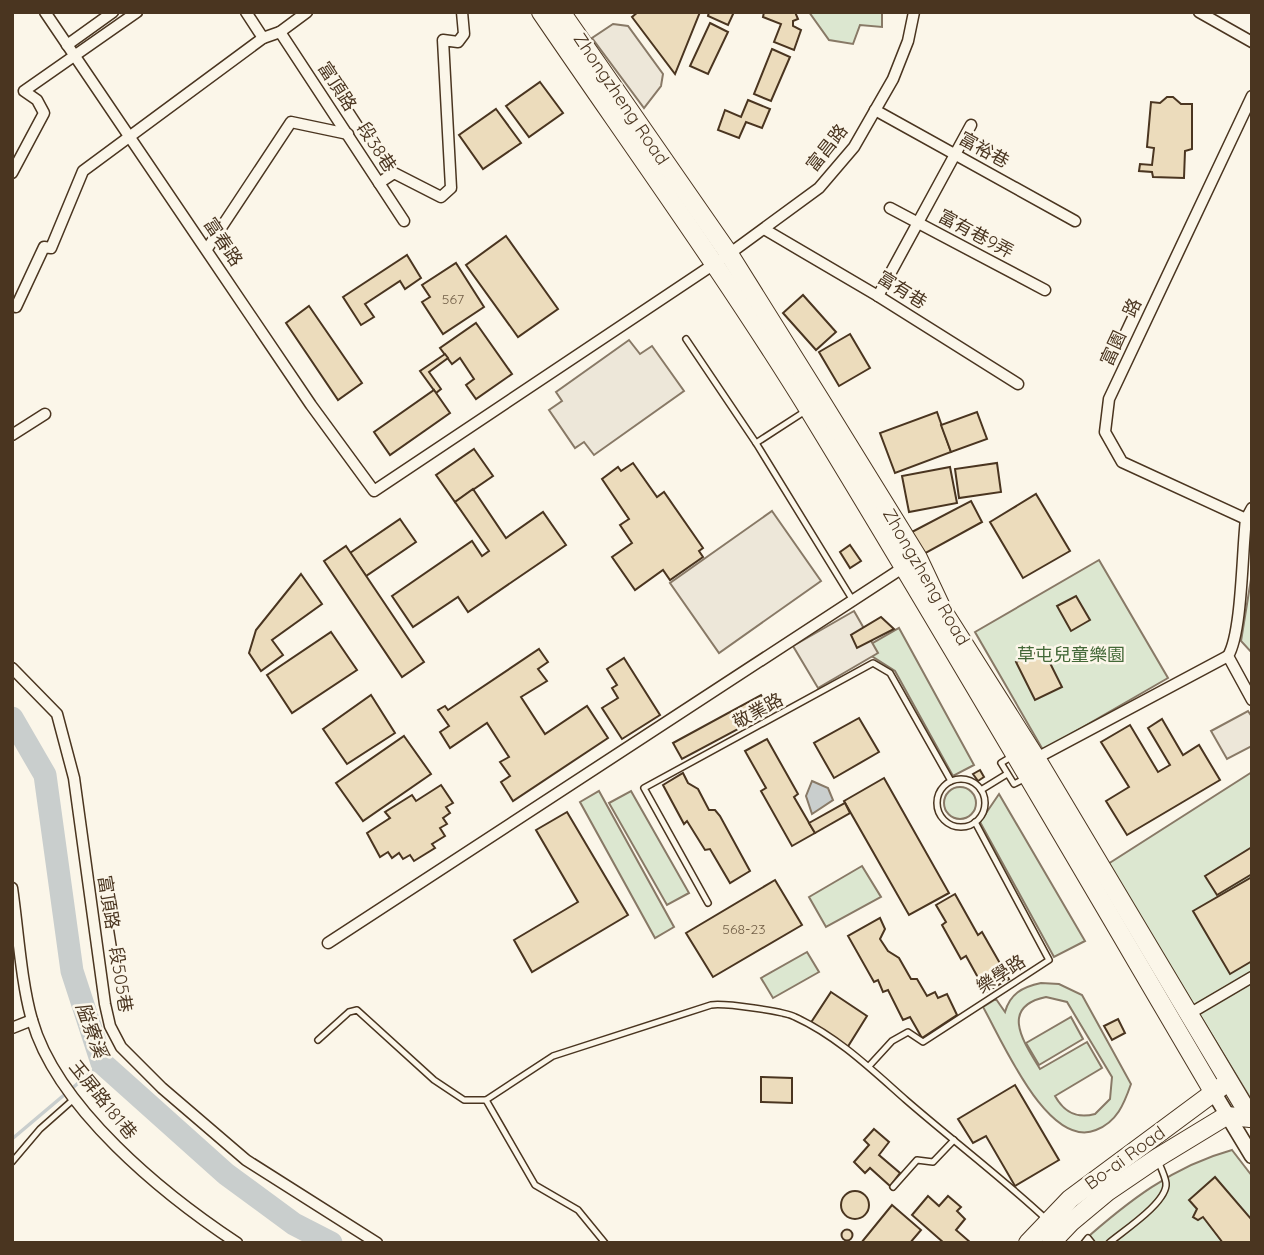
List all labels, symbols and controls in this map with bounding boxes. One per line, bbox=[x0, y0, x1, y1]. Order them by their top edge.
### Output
street label: Zhongzheng Road bbox=[569, 28, 674, 169]
street label: 富頂路一段38巷 bbox=[313, 57, 402, 176]
street label: 富昌路 bbox=[801, 119, 852, 176]
street label: 富裕巷 bbox=[955, 126, 1013, 173]
street label: 富有巷9弄 bbox=[935, 204, 1018, 263]
street label: 富春路 bbox=[199, 213, 248, 271]
street label: 富有巷 bbox=[873, 266, 931, 314]
house number: 567 bbox=[442, 290, 464, 308]
street label: 富園一路 bbox=[1095, 294, 1146, 369]
street label: Zhongzheng Road bbox=[878, 504, 975, 649]
park label: 草屯兒童樂園 bbox=[1017, 643, 1125, 666]
street label: 敬業路 bbox=[729, 687, 787, 734]
street label: 富頂路一段505巷 bbox=[93, 874, 138, 1014]
house number: 568-23 bbox=[722, 920, 766, 938]
street label: 樂學路 bbox=[972, 949, 1030, 998]
water label: 隘寮溪 bbox=[71, 999, 114, 1064]
street label: 玉屏路181巷 bbox=[65, 1056, 142, 1144]
street label: Bo-ai Road bbox=[1080, 1121, 1169, 1195]

